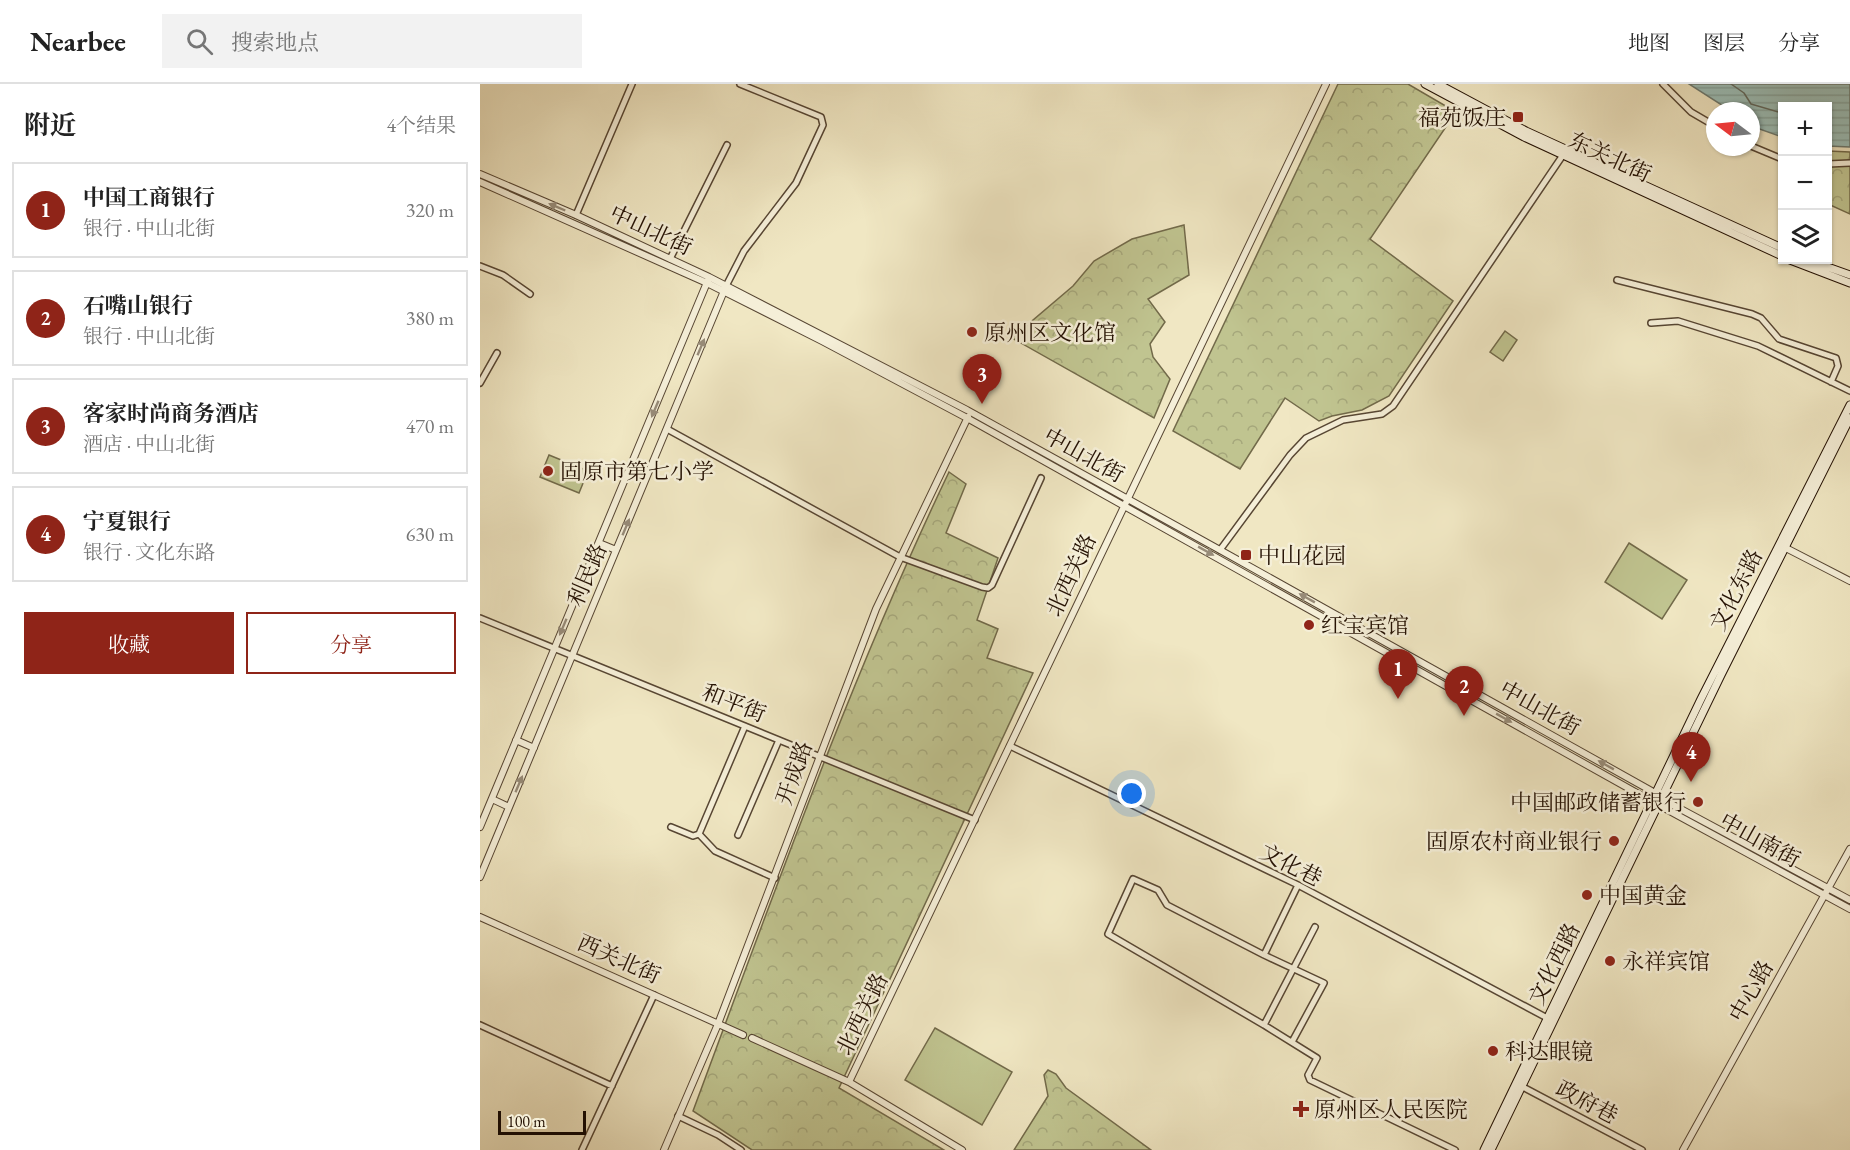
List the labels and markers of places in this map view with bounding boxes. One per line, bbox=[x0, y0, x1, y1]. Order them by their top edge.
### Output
place label: 福苑饭庄 bbox=[1418, 103, 1506, 132]
marker: 福苑饭庄 bbox=[1511, 110, 1525, 124]
place label: 原州区文化馆 bbox=[984, 318, 1116, 347]
marker: 原州区文化馆 bbox=[965, 325, 979, 339]
pin: 3 bbox=[962, 354, 1002, 404]
place label: 固原市第七小学 bbox=[560, 457, 714, 486]
marker: 固原市第七小学 bbox=[541, 464, 555, 478]
place label: 中山花园 bbox=[1258, 541, 1346, 570]
marker: 中山花园 bbox=[1239, 548, 1253, 562]
place label: 红宝宾馆 bbox=[1321, 611, 1409, 640]
marker: 红宝宾馆 bbox=[1302, 618, 1316, 632]
pin: 1 bbox=[1378, 650, 1418, 699]
pin: 2 bbox=[1444, 666, 1484, 716]
pin: 4 bbox=[1672, 732, 1710, 782]
place label: 中国邮政储蓄银行 bbox=[1510, 788, 1686, 817]
marker: 中国邮政储蓄银行 bbox=[1691, 795, 1705, 809]
place label: 固原农村商业银行 bbox=[1426, 827, 1602, 856]
marker: 固原农村商业银行 bbox=[1607, 834, 1621, 848]
place label: 中国黄金 bbox=[1599, 881, 1687, 910]
marker: 中国黄金 bbox=[1580, 888, 1594, 902]
place label: 永祥宾馆 bbox=[1622, 947, 1710, 976]
marker: 永祥宾馆 bbox=[1603, 954, 1617, 968]
place label: 科达眼镜 bbox=[1505, 1037, 1593, 1066]
marker: 科达眼镜 bbox=[1486, 1044, 1500, 1058]
place label: 原州区人民医院 bbox=[1314, 1095, 1468, 1124]
marker: 原州区人民医院 bbox=[1292, 1100, 1310, 1118]

